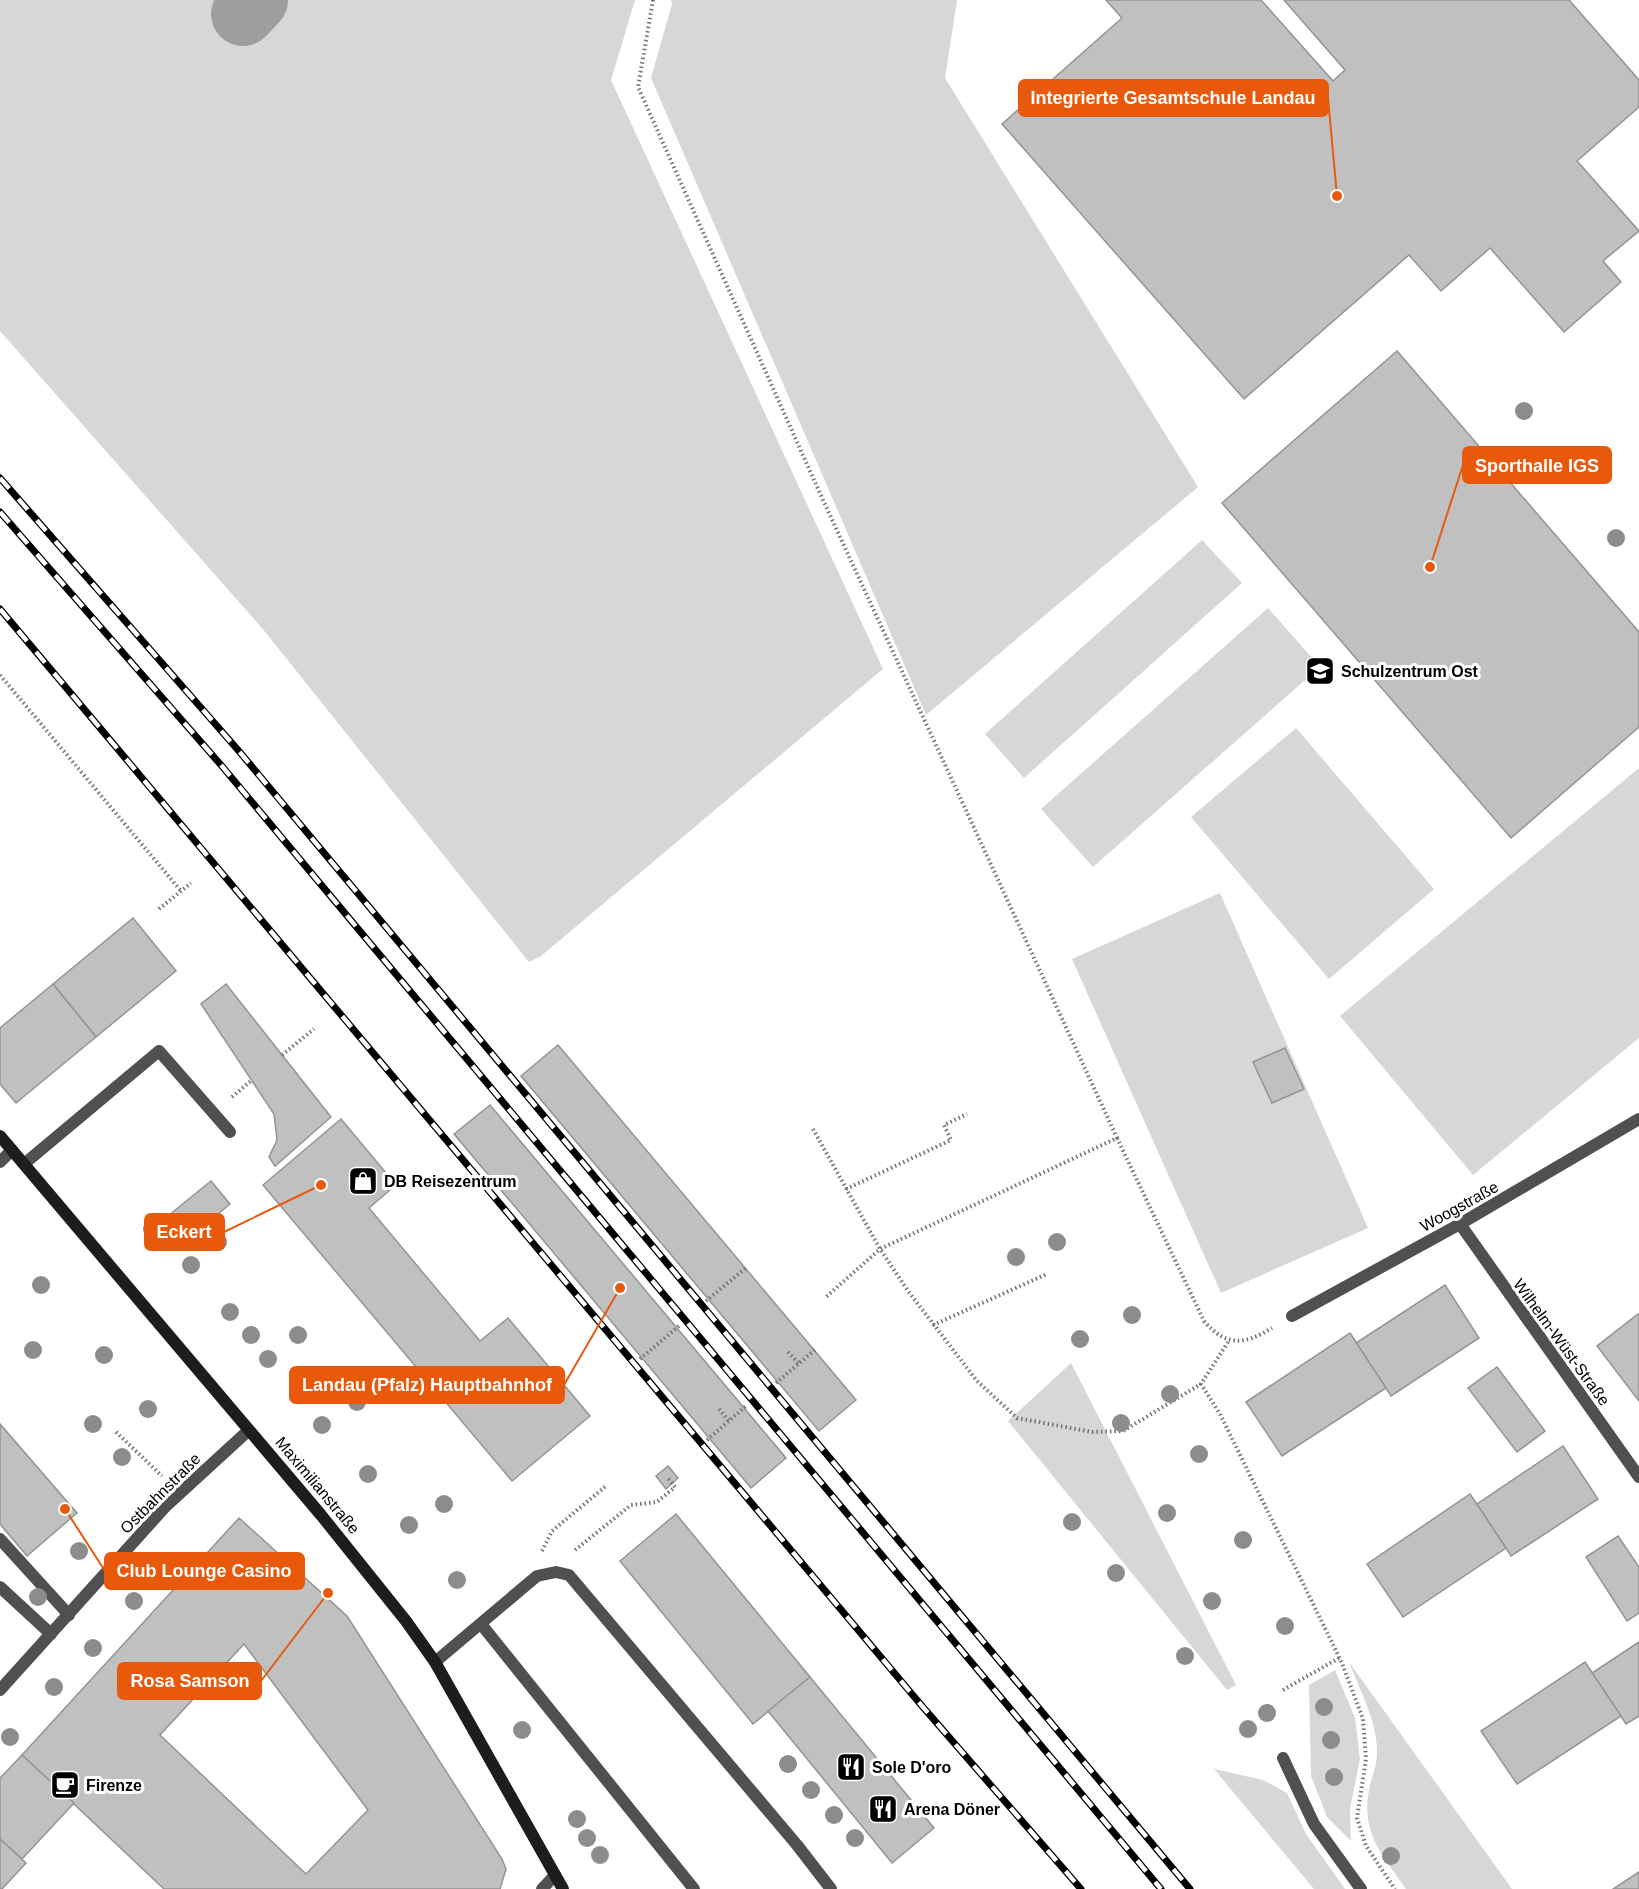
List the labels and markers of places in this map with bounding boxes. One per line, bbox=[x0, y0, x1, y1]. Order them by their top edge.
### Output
callout: Integrierte Gesamtschule Landau bbox=[1019, 80, 1328, 116]
callout: Sporthalle IGS bbox=[1463, 447, 1611, 483]
school or university icon: Schulzentrum Ost bbox=[1304, 655, 1336, 687]
place label: Schulzentrum Ost bbox=[1341, 663, 1479, 680]
shop icon: DB Reisezentrum bbox=[347, 1165, 379, 1197]
place label: DB Reisezentrum bbox=[384, 1173, 516, 1190]
callout: Eckert bbox=[145, 1214, 224, 1250]
callout: Landau (Pfalz) Hauptbahnhof bbox=[290, 1367, 564, 1403]
callout: Club Lounge Casino bbox=[105, 1553, 304, 1589]
callout: Rosa Samson bbox=[118, 1663, 261, 1699]
restaurant icon: Sole D'oro bbox=[835, 1751, 867, 1783]
place label: Sole D'oro bbox=[872, 1759, 952, 1776]
cafe icon: Firenze bbox=[49, 1769, 81, 1801]
place label: Firenze bbox=[86, 1777, 142, 1794]
restaurant icon: Arena Döner bbox=[867, 1793, 899, 1825]
place label: Arena Döner bbox=[904, 1801, 1000, 1818]

